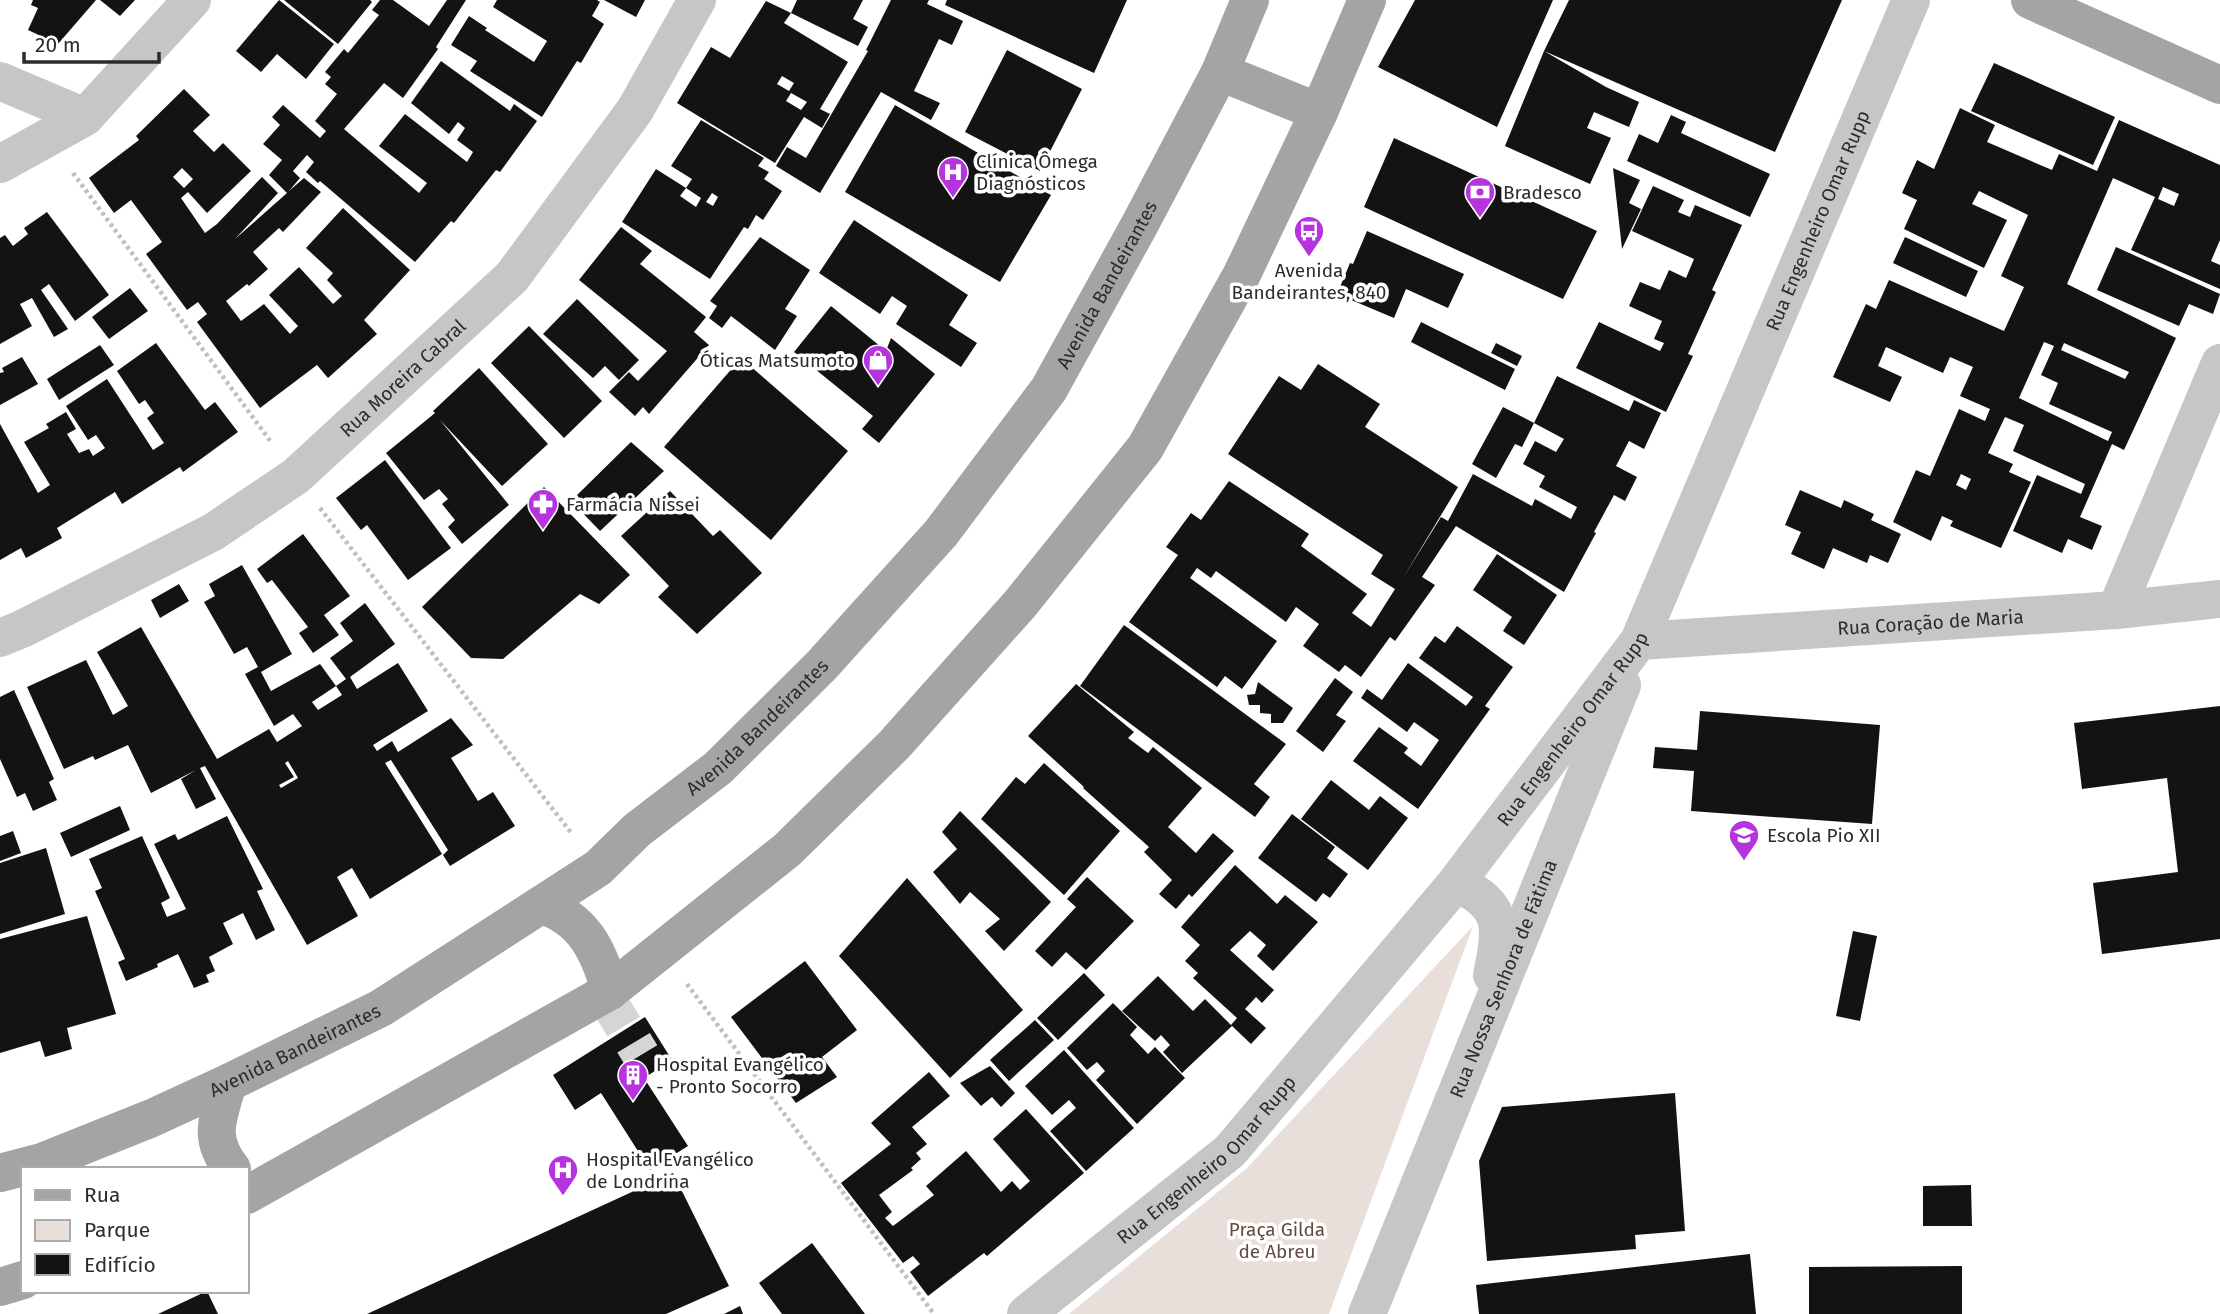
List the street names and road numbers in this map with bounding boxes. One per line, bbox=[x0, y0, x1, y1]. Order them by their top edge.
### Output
street label: Rua Engenheiro Omar Rupp bbox=[1761, 107, 1874, 334]
street label: Avenida Bandeirantes bbox=[1051, 197, 1162, 372]
street label: Rua Moreira Cabral bbox=[335, 314, 471, 441]
street label: Rua Coração de Maria bbox=[1836, 605, 2024, 640]
street label: Rua Engenheiro Omar Rupp bbox=[1492, 629, 1653, 830]
street label: Avenida Bandeirantes bbox=[681, 654, 833, 800]
street label: Rua Nossa Senhora de Fátima bbox=[1444, 856, 1562, 1101]
street label: Avenida Bandeirantes bbox=[205, 999, 384, 1102]
street label: Rua Engenheiro Omar Rupp bbox=[1112, 1071, 1300, 1248]

